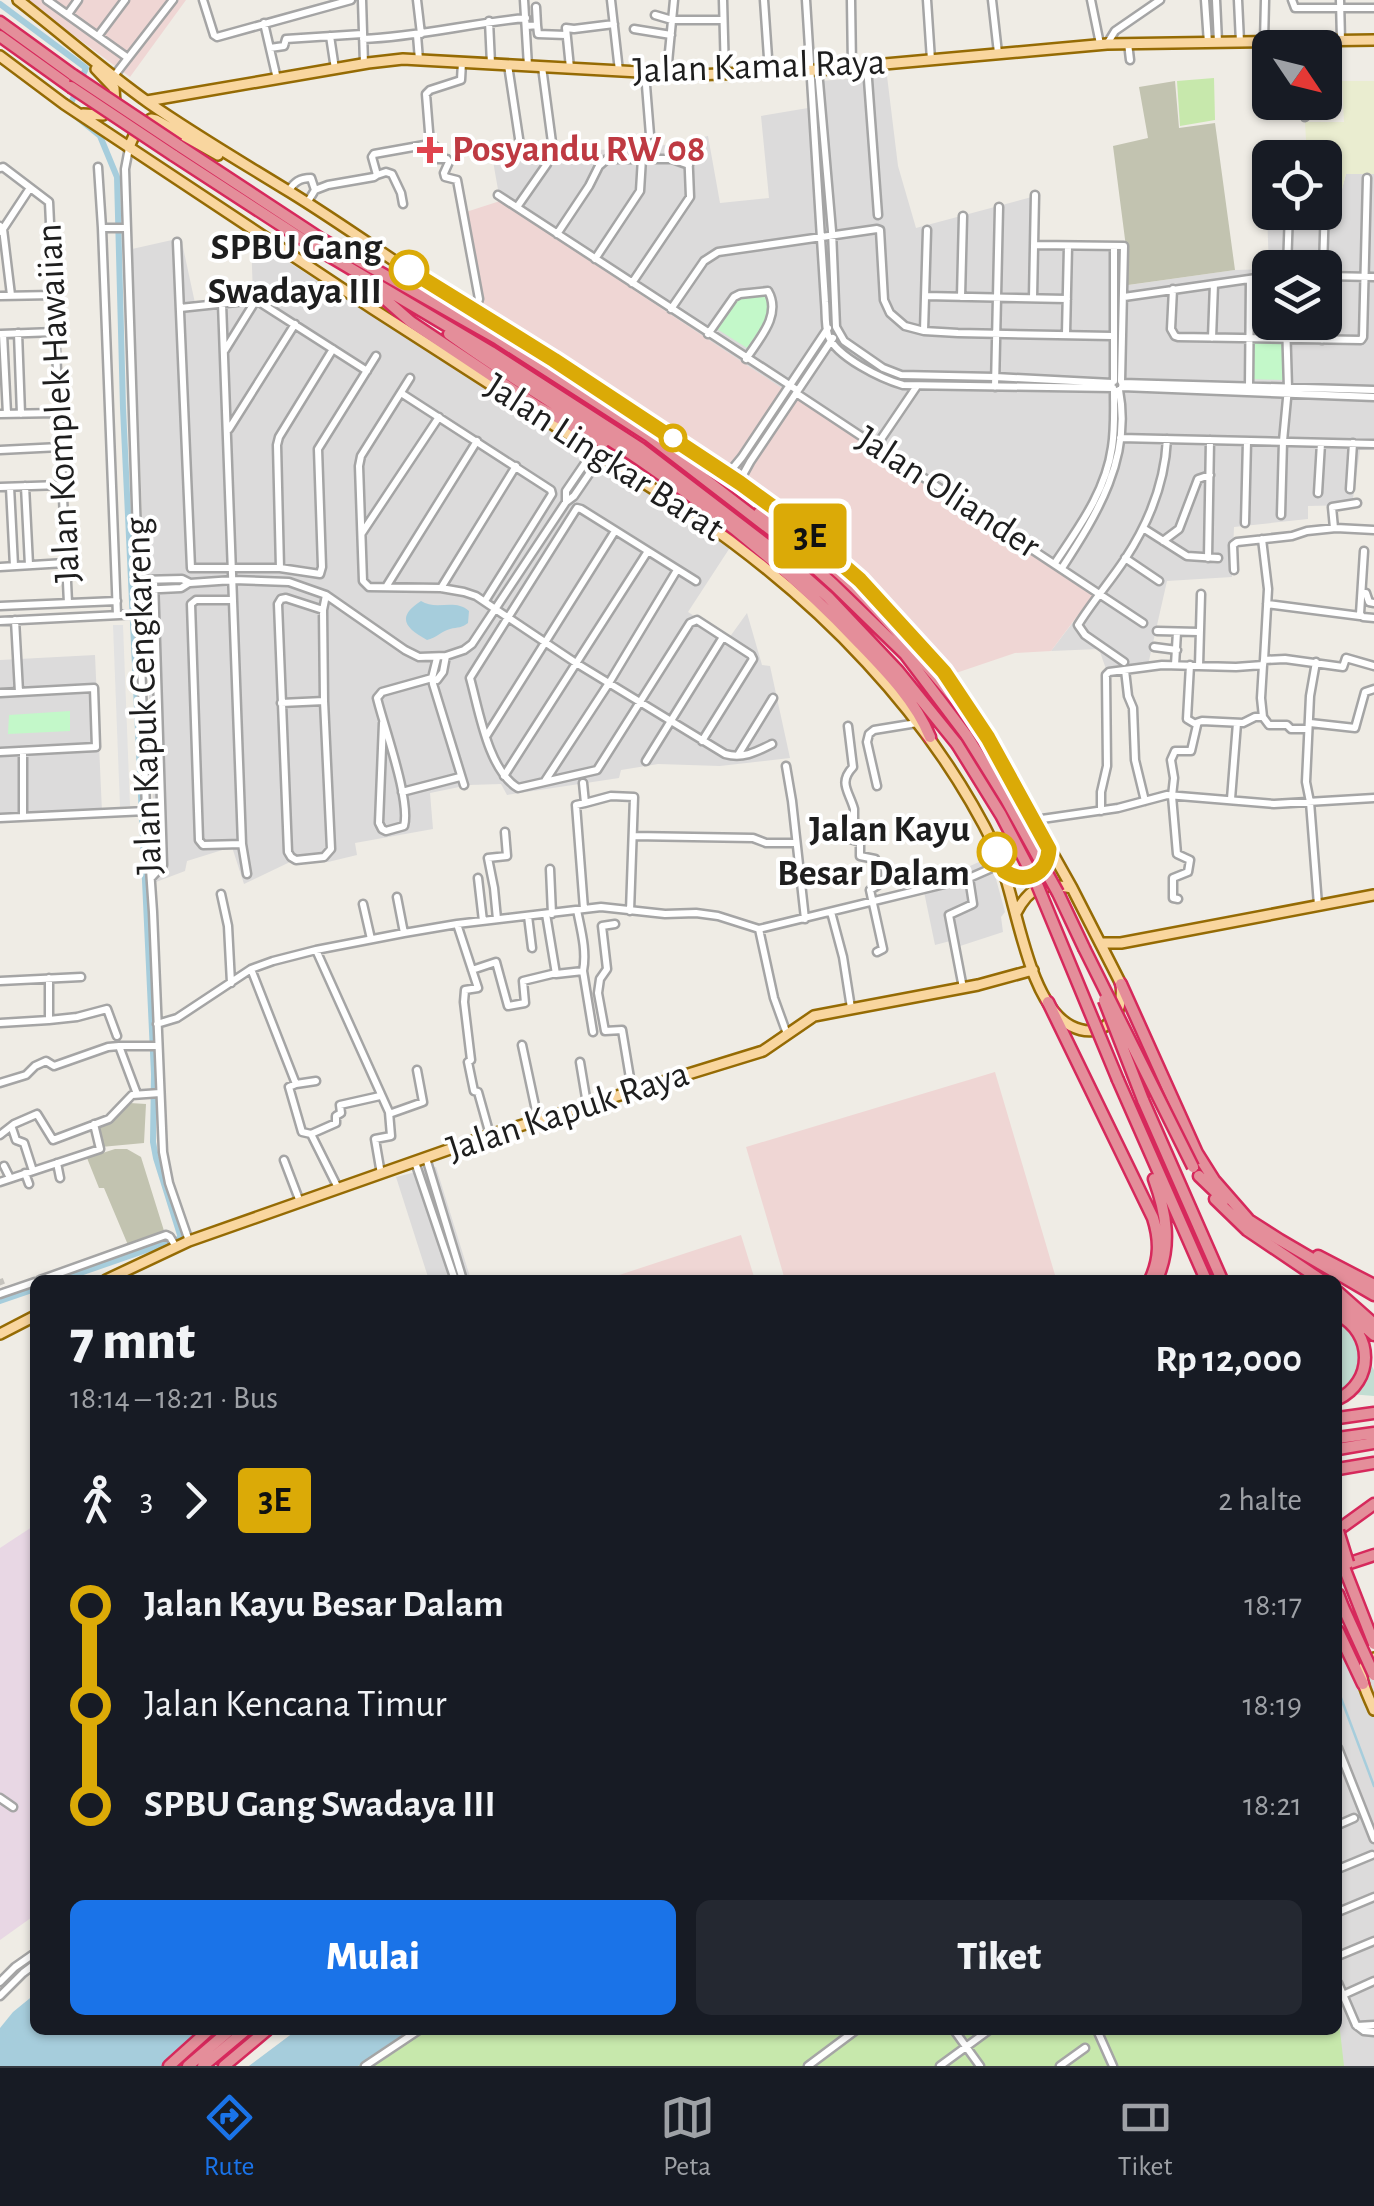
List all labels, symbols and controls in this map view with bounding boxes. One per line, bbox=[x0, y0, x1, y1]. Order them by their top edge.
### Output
north arrow bbox=[1252, 30, 1342, 120]
map controls bbox=[1252, 30, 1342, 340]
street label: Jalan Kamal Raya bbox=[632, 44, 886, 90]
place label: Posyandu RW 08 bbox=[452, 131, 706, 169]
marker: Posyandu RW 08 bbox=[417, 137, 443, 163]
button: locate bbox=[1252, 140, 1342, 230]
street label: Jalan Komplek Hawaiian bbox=[31, 223, 87, 583]
place label: SPBU Gang Swadaya III bbox=[207, 229, 383, 311]
button: layers bbox=[1252, 250, 1342, 340]
marker: SPBU Gang Swadaya III bbox=[390, 251, 428, 289]
street label: Jalan Lingkar Barat bbox=[478, 367, 730, 549]
street label: Jalan Oliander bbox=[850, 420, 1047, 567]
unlabelled marker bbox=[660, 425, 686, 451]
line badge: 3E bbox=[765, 504, 855, 568]
street label: Jalan Kapuk Cengkareng bbox=[119, 516, 169, 875]
text: 3E bbox=[794, 519, 826, 554]
place label: Jalan Kayu Besar Dalam bbox=[777, 811, 970, 893]
marker: Jalan Kayu Besar Dalam bbox=[978, 833, 1016, 871]
street label: Jalan Kapuk Raya bbox=[442, 1055, 694, 1169]
text: 7 mnt bbox=[70, 1314, 195, 1369]
text: Rp 12,000 bbox=[1155, 1341, 1302, 1379]
text: 18:14 – 18:21 · Bus bbox=[70, 1382, 278, 1414]
icon: walk bbox=[70, 1473, 125, 1528]
icon: forward bbox=[168, 1473, 223, 1528]
text: 3E bbox=[258, 1483, 291, 1518]
text: 3 bbox=[140, 1484, 153, 1516]
text: 2 halte bbox=[1218, 1484, 1302, 1516]
text: Jalan Kayu Besar Dalam bbox=[144, 1586, 504, 1624]
text: 18:17 bbox=[1244, 1589, 1302, 1621]
text: Jalan Kencana Timur bbox=[144, 1686, 446, 1724]
text: 18:19 bbox=[1242, 1689, 1302, 1721]
text: SPBU Gang Swadaya III bbox=[144, 1786, 496, 1824]
text: 18:21 bbox=[1243, 1789, 1302, 1821]
button: Mulai bbox=[70, 1900, 676, 2015]
button: Tiket bbox=[696, 1900, 1302, 2015]
tab: Rute bbox=[202, 2090, 257, 2184]
tab: Peta bbox=[660, 2090, 715, 2184]
tab: Tiket bbox=[1118, 2090, 1173, 2184]

